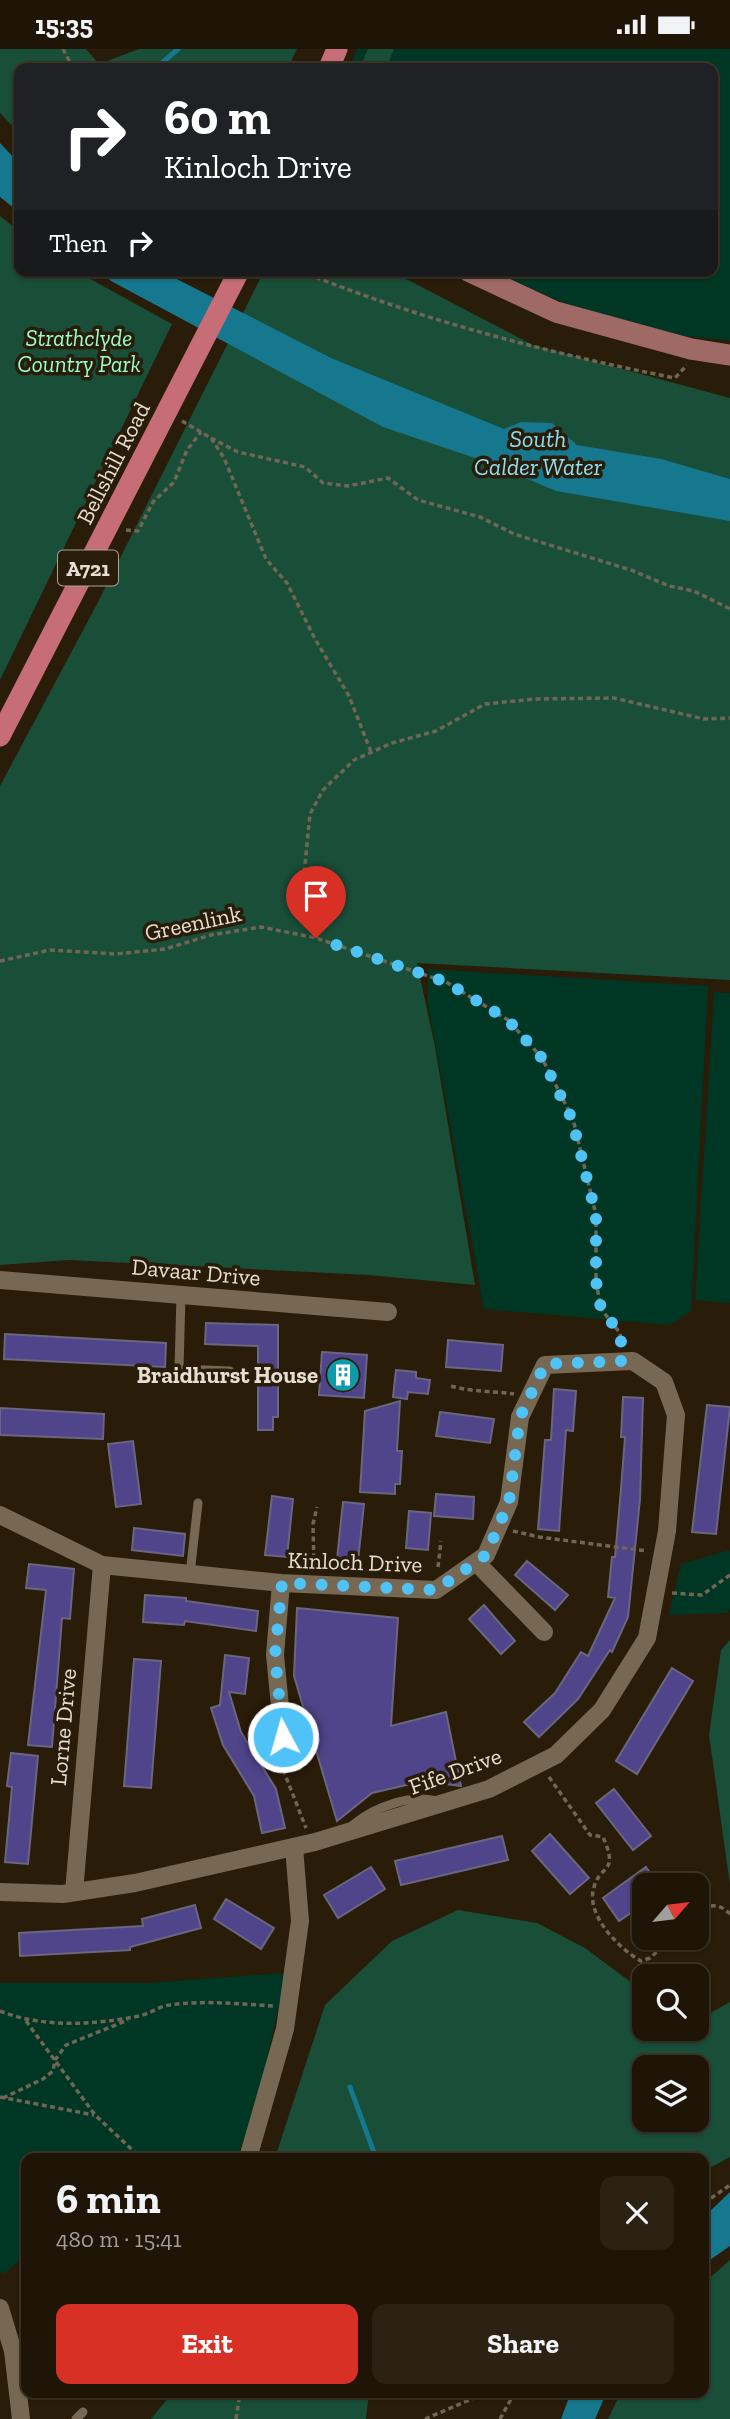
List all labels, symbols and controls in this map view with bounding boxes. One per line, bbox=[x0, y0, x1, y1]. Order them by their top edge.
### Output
text: 15:35 bbox=[35, 9, 93, 41]
text: 60 m bbox=[164, 88, 271, 147]
icon: right bbox=[49, 91, 140, 182]
text: Kinloch Drive bbox=[164, 148, 352, 186]
icon: right bbox=[121, 224, 159, 262]
text: Then bbox=[49, 227, 107, 259]
park label: Strathclyde Country Park bbox=[17, 324, 141, 378]
street label: Bellshill Road bbox=[70, 397, 156, 529]
water label: South Calder Water bbox=[474, 424, 603, 481]
road number: A721 bbox=[58, 551, 118, 585]
pin bbox=[286, 866, 346, 938]
icon: arrive bbox=[297, 877, 335, 915]
street label: Greenlink bbox=[142, 899, 244, 947]
street label: Davaar Drive bbox=[130, 1252, 262, 1292]
building icon: Braidhurst House bbox=[324, 1356, 362, 1394]
place label: Braidhurst House bbox=[137, 1361, 318, 1389]
street label: Kinloch Drive bbox=[287, 1546, 423, 1578]
street label: Lorne Drive bbox=[44, 1667, 82, 1787]
position arrow bbox=[246, 1700, 320, 1774]
street label: Fife Drive bbox=[405, 1741, 505, 1801]
north arrow bbox=[632, 1873, 709, 1949]
map controls bbox=[632, 1873, 709, 2132]
button: search bbox=[632, 1964, 709, 2041]
button: layers bbox=[632, 2055, 709, 2132]
text: 6 min bbox=[56, 2173, 161, 2224]
button: close bbox=[600, 2176, 674, 2250]
text: 480 m · 15:41 bbox=[56, 2225, 182, 2253]
button: Exit bbox=[56, 2304, 358, 2384]
button: Share bbox=[372, 2304, 674, 2384]

